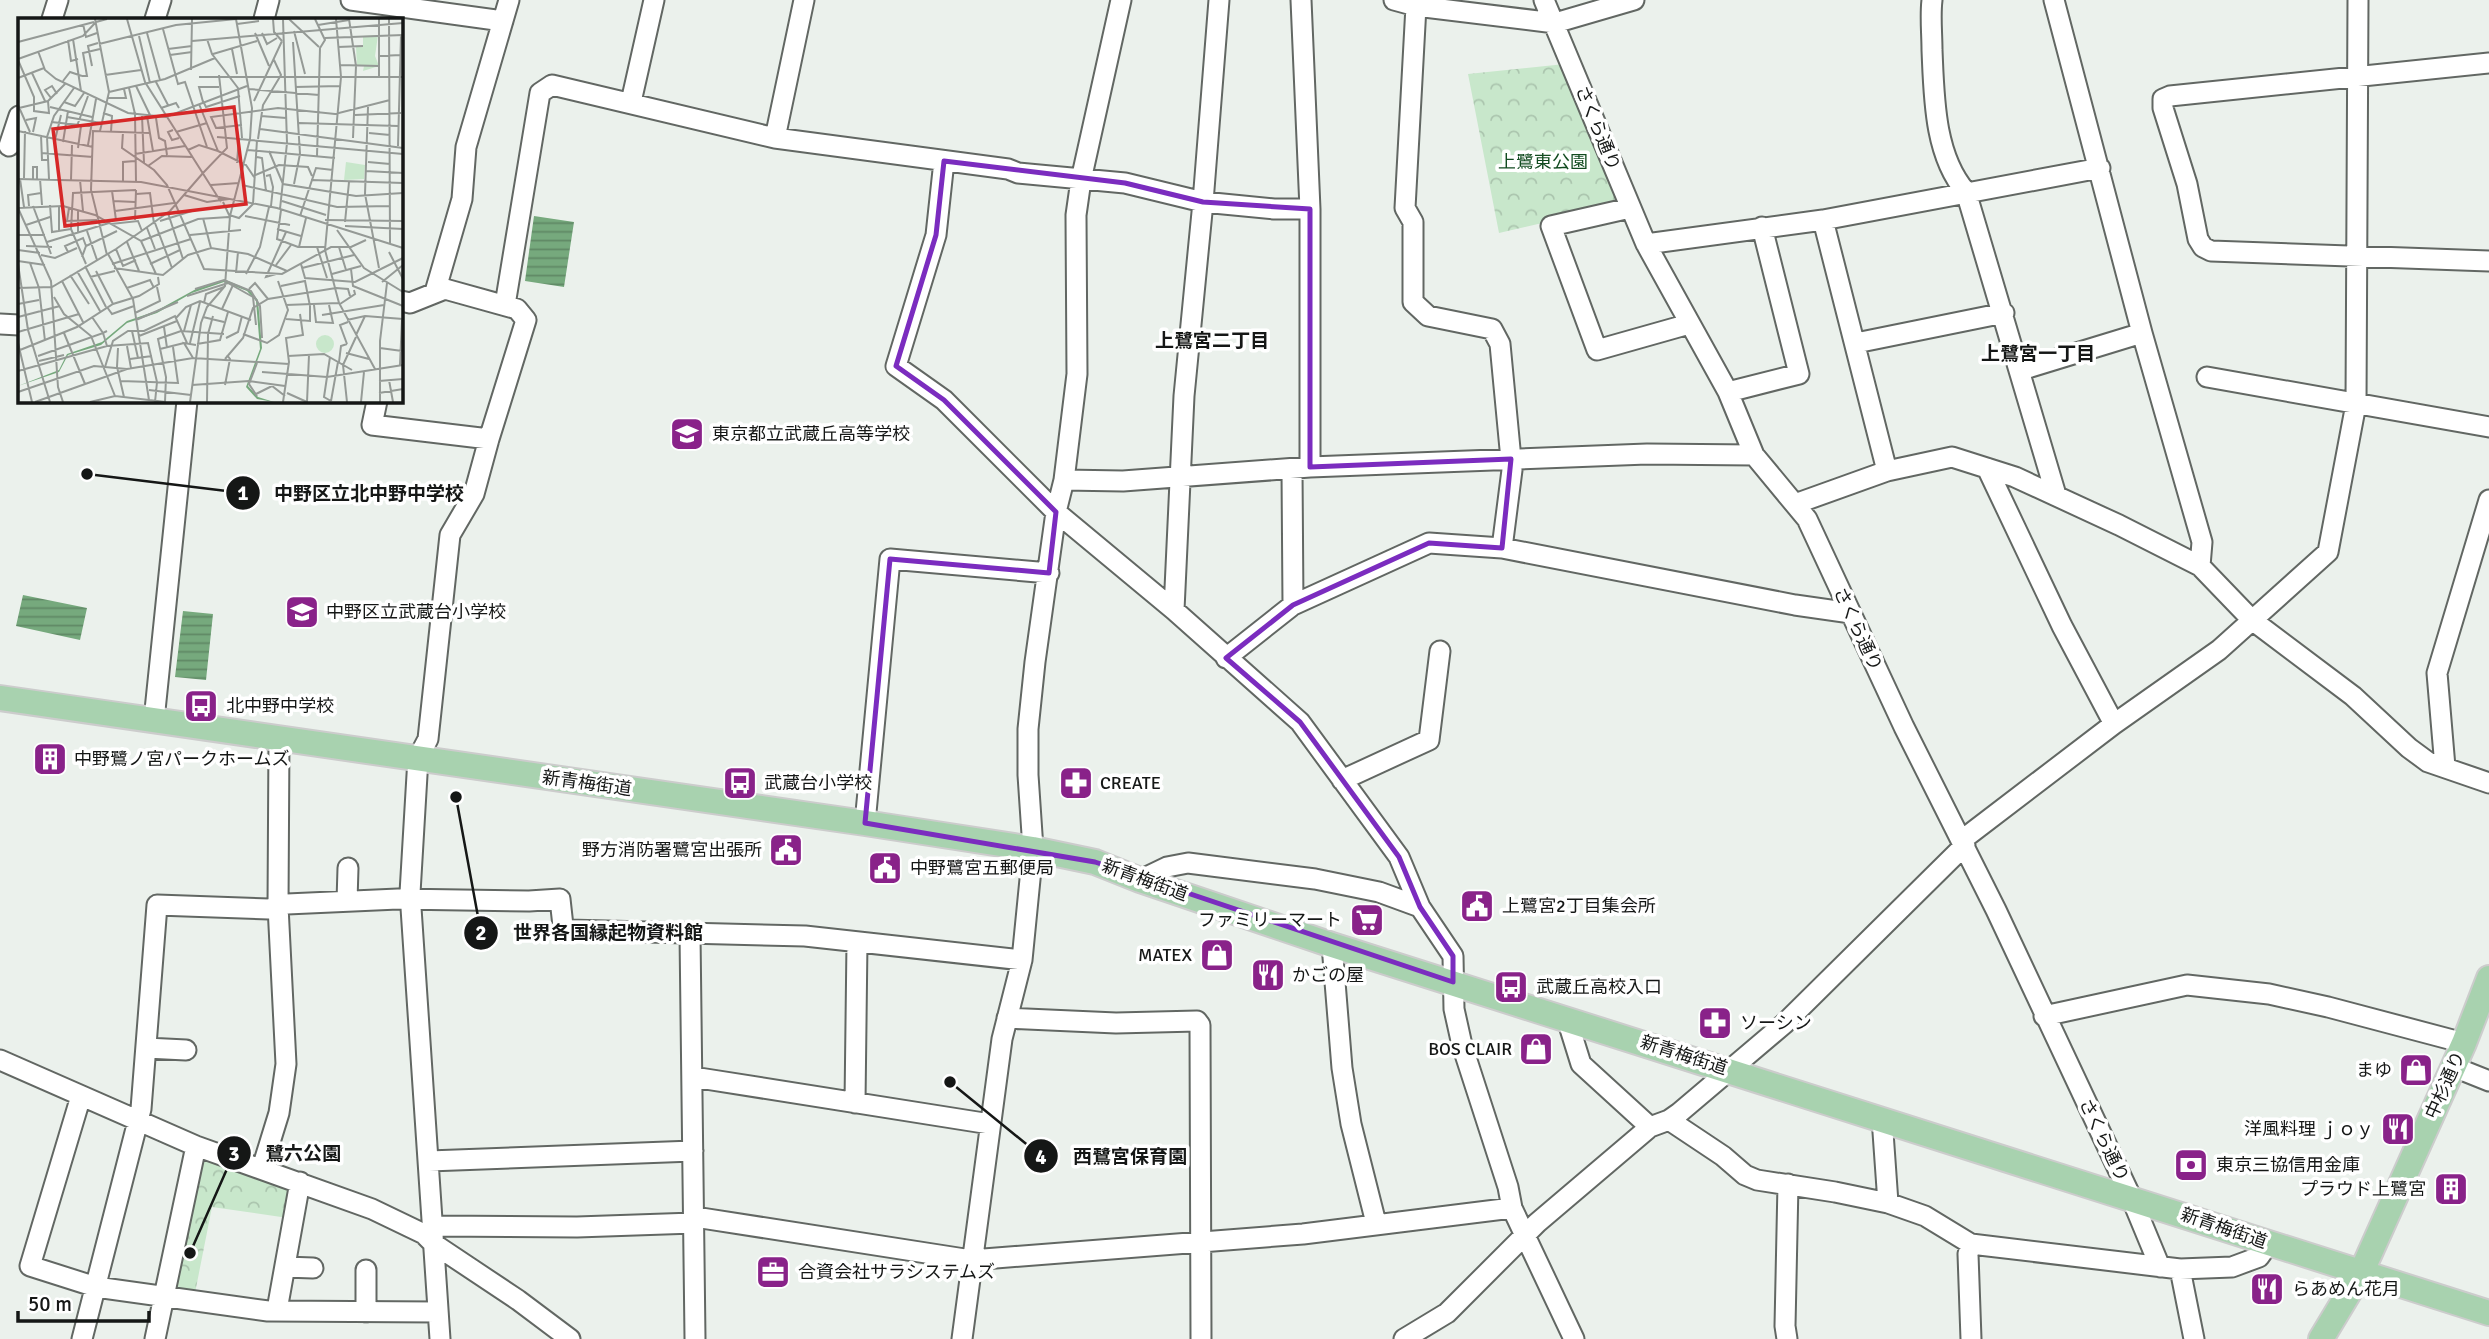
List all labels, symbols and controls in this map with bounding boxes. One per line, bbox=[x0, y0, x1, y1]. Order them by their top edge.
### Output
inset map bbox=[18, 18, 402, 402]
street label: さくら通り bbox=[1571, 82, 1625, 174]
park label: 上鷺東公園 bbox=[1498, 151, 1588, 173]
district label: 上鷺宮二丁目 bbox=[1155, 329, 1269, 353]
district label: 上鷺宮一丁目 bbox=[1981, 342, 2095, 366]
school or university icon: 東京都立武蔵丘高等学校 bbox=[668, 415, 706, 453]
place label: 東京都立武蔵丘高等学校 bbox=[712, 423, 910, 445]
callout: 中野区立北中野中学校 bbox=[225, 473, 478, 513]
text: 1 bbox=[237, 480, 249, 506]
text: 中野区立北中野中学校 bbox=[274, 482, 464, 506]
street label: さくら通り bbox=[1829, 584, 1887, 674]
school or university icon: 中野区立武蔵台小学校 bbox=[283, 593, 321, 631]
place label: 中野区立武蔵台小学校 bbox=[326, 601, 506, 623]
bus stop icon: 北中野中学校 bbox=[182, 687, 220, 725]
place label: 北中野中学校 bbox=[226, 695, 334, 717]
building icon: 中野鷺ノ宮パークホームズ bbox=[31, 740, 69, 778]
place label: 中野鷺ノ宮パークホームズ bbox=[74, 748, 289, 770]
bus stop icon: 武蔵台小学校 bbox=[721, 764, 759, 802]
pharmacy icon: CREATE bbox=[1057, 764, 1095, 802]
street label: 新青梅街道 bbox=[541, 766, 633, 800]
place label: 武蔵台小学校 bbox=[764, 772, 872, 794]
place label: CREATE bbox=[1100, 772, 1161, 794]
public building icon: 野方消防署鷺宮出張所 bbox=[767, 831, 805, 869]
place label: 野方消防署鷺宮出張所 bbox=[582, 839, 762, 861]
public building icon: 中野鷺宮五郵便局 bbox=[866, 849, 904, 887]
street label: 新青梅街道 bbox=[1099, 854, 1191, 906]
place label: 中野鷺宮五郵便局 bbox=[910, 857, 1054, 879]
public building icon: 上鷺宮2丁目集会所 bbox=[1458, 887, 1496, 925]
place label: 上鷺宮2丁目集会所 bbox=[1502, 895, 1656, 917]
supermarket icon: ファミリーマート bbox=[1348, 901, 1386, 939]
place label: ファミリーマート bbox=[1198, 909, 1342, 931]
callout: 世界各国縁起物資料館 bbox=[464, 913, 717, 953]
text: 2 bbox=[475, 920, 487, 946]
text: 世界各国縁起物資料館 bbox=[513, 921, 703, 945]
shop icon: MATEX bbox=[1198, 936, 1236, 974]
place label: MATEX bbox=[1138, 944, 1192, 966]
restaurant icon: かごの屋 bbox=[1249, 956, 1287, 994]
place label: かごの屋 bbox=[1292, 964, 1364, 986]
bus stop icon: 武蔵丘高校入口 bbox=[1492, 968, 1530, 1006]
place label: 武蔵丘高校入口 bbox=[1536, 976, 1662, 998]
pharmacy icon: ソーシン bbox=[1696, 1004, 1734, 1042]
place label: ソーシン bbox=[1740, 1012, 1812, 1034]
shop icon: BOS CLAIR bbox=[1517, 1030, 1555, 1068]
street label: 新青梅街道 bbox=[1638, 1031, 1730, 1079]
place label: BOS CLAIR bbox=[1428, 1038, 1512, 1060]
street label: 中杉通り bbox=[2420, 1048, 2470, 1122]
shop icon: まゆ bbox=[2397, 1051, 2435, 1089]
place label: まゆ bbox=[2356, 1059, 2392, 1081]
street label: さくら通り bbox=[2074, 1095, 2134, 1185]
restaurant icon: 洋風料理 ｊｏｙ bbox=[2379, 1110, 2417, 1148]
place label: 洋風料理 ｊｏｙ bbox=[2244, 1118, 2374, 1140]
callout: 鷺六公園 bbox=[216, 1133, 355, 1173]
callout: 西鷺宮保育園 bbox=[1024, 1136, 1201, 1176]
text: 3 bbox=[228, 1141, 240, 1167]
text: 鷺六公園 bbox=[265, 1142, 341, 1166]
text: 4 bbox=[1035, 1144, 1047, 1170]
text: 西鷺宮保育園 bbox=[1073, 1145, 1187, 1169]
bank icon: 東京三協信用金庫 bbox=[2172, 1146, 2210, 1184]
place label: 東京三協信用金庫 bbox=[2216, 1154, 2360, 1176]
building icon: プラウド上鷺宮 bbox=[2432, 1170, 2470, 1208]
place label: プラウド上鷺宮 bbox=[2300, 1178, 2426, 1200]
street label: 新青梅街道 bbox=[2178, 1203, 2270, 1253]
office icon: 合資会社サラシステムズ bbox=[754, 1253, 792, 1291]
place label: 合資会社サラシステムズ bbox=[798, 1261, 995, 1283]
restaurant icon: らあめん花月 bbox=[2248, 1270, 2286, 1308]
place label: らあめん花月 bbox=[2292, 1278, 2400, 1300]
scale bar bbox=[18, 1280, 149, 1324]
text: 50 m bbox=[28, 1291, 72, 1317]

